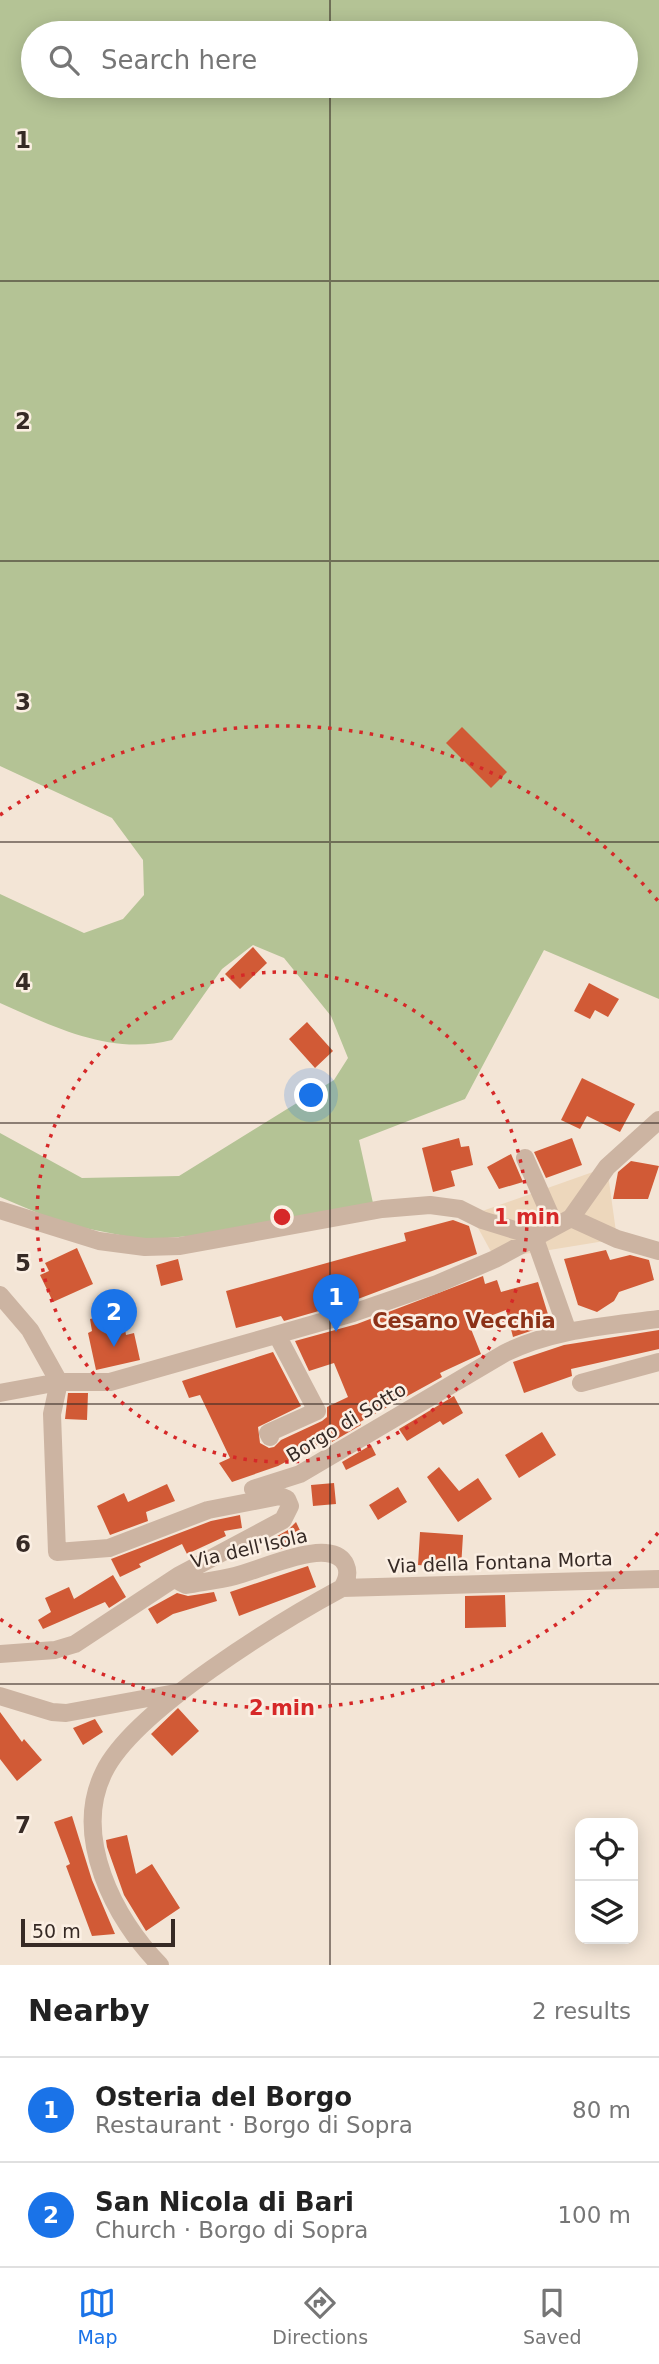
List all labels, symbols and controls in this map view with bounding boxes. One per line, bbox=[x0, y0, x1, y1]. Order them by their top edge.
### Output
search box bbox=[21, 21, 638, 98]
icon: search bbox=[45, 41, 83, 79]
text: Search here bbox=[101, 45, 257, 75]
text: 1 bbox=[15, 127, 31, 153]
text: 2 bbox=[15, 408, 31, 434]
text: 3 bbox=[15, 689, 31, 715]
text: 4 bbox=[15, 969, 31, 995]
your location bbox=[294, 1078, 328, 1112]
centre of rings bbox=[270, 1205, 294, 1229]
text: 1 min bbox=[494, 1205, 560, 1229]
text: 5 bbox=[15, 1250, 31, 1276]
pin: 1 bbox=[313, 1274, 359, 1332]
pin: 2 bbox=[91, 1289, 137, 1347]
district label: Cesano Vecchia bbox=[372, 1309, 556, 1333]
street label: Borgo di Sotto bbox=[282, 1378, 410, 1466]
street label: Via dell'Isola bbox=[188, 1524, 310, 1572]
text: 6 bbox=[15, 1531, 31, 1557]
street label: Via della Fontana Morta bbox=[387, 1547, 613, 1577]
text: 2 min bbox=[249, 1696, 315, 1720]
text: 7 bbox=[15, 1812, 31, 1838]
map controls bbox=[575, 1818, 638, 1944]
button: locate bbox=[575, 1818, 638, 1881]
button: layers bbox=[575, 1881, 638, 1944]
scale bar bbox=[21, 1916, 175, 1948]
text: 50 m bbox=[32, 1920, 81, 1942]
text: Nearby bbox=[28, 1993, 150, 2028]
text: 2 results bbox=[532, 1998, 631, 2024]
text: Osteria del Borgo bbox=[95, 2082, 352, 2112]
text: 1 bbox=[43, 2097, 59, 2123]
text: 80 m bbox=[572, 2097, 631, 2123]
text: Restaurant · Borgo di Sopra bbox=[95, 2112, 413, 2138]
text: San Nicola di Bari bbox=[95, 2187, 354, 2217]
text: 2 bbox=[43, 2202, 59, 2228]
text: 100 m bbox=[557, 2202, 631, 2228]
text: Church · Borgo di Sopra bbox=[95, 2217, 368, 2243]
tab: Map bbox=[77, 2284, 118, 2348]
tab: Directions bbox=[272, 2284, 368, 2348]
tab: Saved bbox=[523, 2284, 582, 2348]

